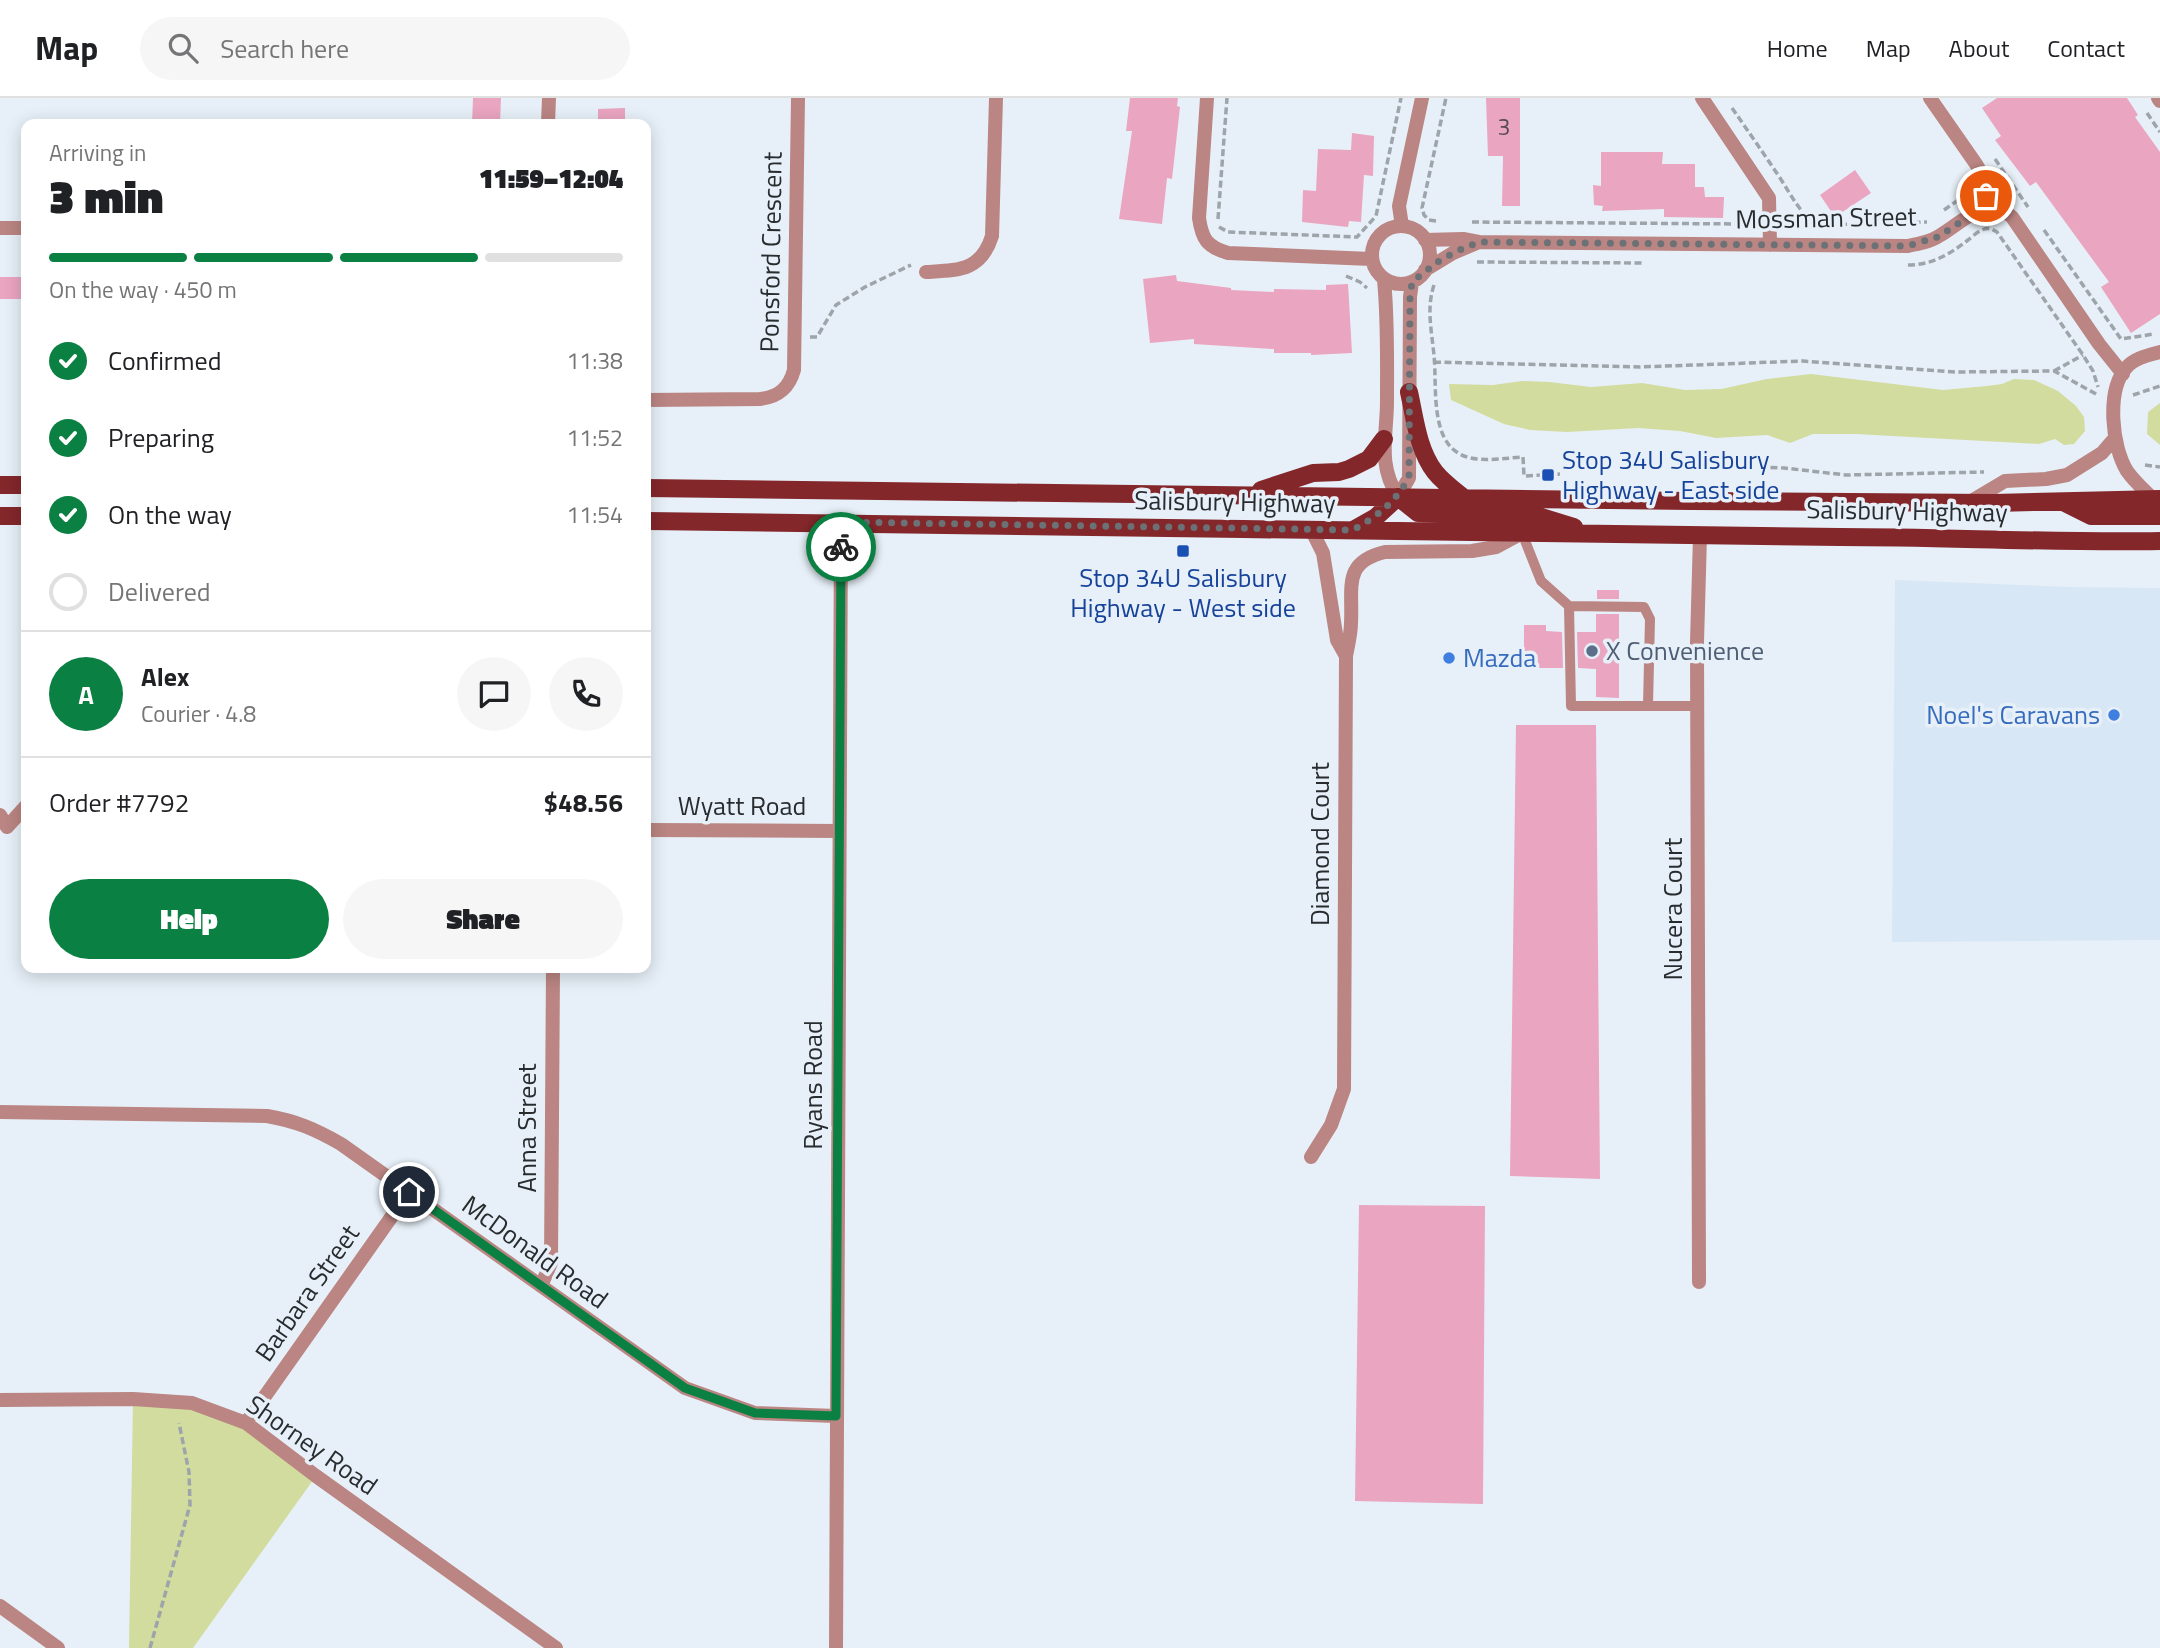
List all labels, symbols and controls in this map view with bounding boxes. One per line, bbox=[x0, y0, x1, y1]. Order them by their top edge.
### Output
search box bbox=[140, 17, 630, 80]
text: Map bbox=[35, 23, 98, 73]
icon: search bbox=[164, 29, 202, 67]
text: Search here bbox=[220, 29, 349, 68]
text: Home bbox=[1767, 30, 1828, 66]
text: Map bbox=[1866, 30, 1911, 66]
text: About bbox=[1949, 30, 2009, 66]
text: Contact bbox=[2047, 30, 2125, 66]
house number: 3 bbox=[1498, 109, 1510, 144]
text: Arriving in bbox=[49, 135, 146, 170]
street label: Ponsford Crescent bbox=[749, 151, 792, 353]
text: 11:59–12:04 bbox=[479, 159, 623, 198]
text: 3 min bbox=[49, 161, 163, 231]
pin bbox=[1956, 166, 2016, 226]
icon: bag bbox=[1967, 177, 2005, 215]
street label: Mossman Street bbox=[1735, 196, 1917, 239]
text: On the way · 450 m bbox=[49, 272, 237, 307]
text: Confirmed bbox=[108, 341, 222, 380]
icon: check bbox=[49, 342, 87, 380]
text: 11:38 bbox=[566, 343, 623, 378]
text: Preparing bbox=[108, 418, 214, 457]
icon: check bbox=[49, 419, 87, 457]
text: 11:52 bbox=[566, 420, 623, 455]
place label: Stop 34U Salisbury Highway - East side bbox=[1562, 440, 1779, 509]
marker: Stop 34U Salisbury Highway - East side bbox=[1540, 467, 1556, 483]
street label: Salisbury Highway bbox=[1134, 480, 1336, 523]
street label: Salisbury Highway bbox=[1806, 489, 2008, 532]
text: On the way bbox=[108, 495, 232, 534]
icon: check bbox=[49, 496, 87, 534]
text: 11:54 bbox=[566, 497, 623, 532]
courier bbox=[806, 512, 876, 582]
icon: bike bbox=[822, 528, 860, 566]
marker: Stop 34U Salisbury Highway - West side bbox=[1175, 543, 1191, 559]
place label: Stop 34U Salisbury Highway - West side bbox=[1070, 558, 1296, 627]
text: Delivered bbox=[108, 572, 211, 611]
place label: X Convenience bbox=[1606, 631, 1764, 670]
place label: Mazda bbox=[1463, 638, 1536, 677]
marker: X Convenience bbox=[1584, 643, 1600, 659]
marker: Mazda bbox=[1441, 650, 1457, 666]
text: Alex bbox=[141, 657, 189, 696]
button: chat bbox=[457, 657, 531, 731]
button: phone bbox=[549, 657, 623, 731]
text: A bbox=[78, 675, 94, 714]
place label: Noel's Caravans bbox=[1926, 695, 2100, 734]
text: Courier · 4.8 bbox=[141, 696, 256, 731]
marker: Noel's Caravans bbox=[2106, 707, 2122, 723]
street label: Diamond Court bbox=[1300, 762, 1339, 926]
text: Order #7792 bbox=[49, 783, 189, 822]
text: $48.56 bbox=[544, 783, 623, 822]
street label: Wyatt Road bbox=[678, 786, 806, 825]
street label: Nucera Court bbox=[1653, 838, 1692, 980]
button: Help bbox=[49, 879, 329, 959]
button: Share bbox=[343, 879, 623, 959]
street label: Ryans Road bbox=[793, 1020, 832, 1150]
street label: Anna Street bbox=[507, 1063, 546, 1193]
pin bbox=[379, 1162, 439, 1222]
icon: home bbox=[390, 1173, 428, 1211]
street label: McDonald Road bbox=[454, 1185, 616, 1318]
street label: Barbara Street bbox=[245, 1216, 368, 1369]
street label: Shorney Road bbox=[239, 1385, 386, 1504]

